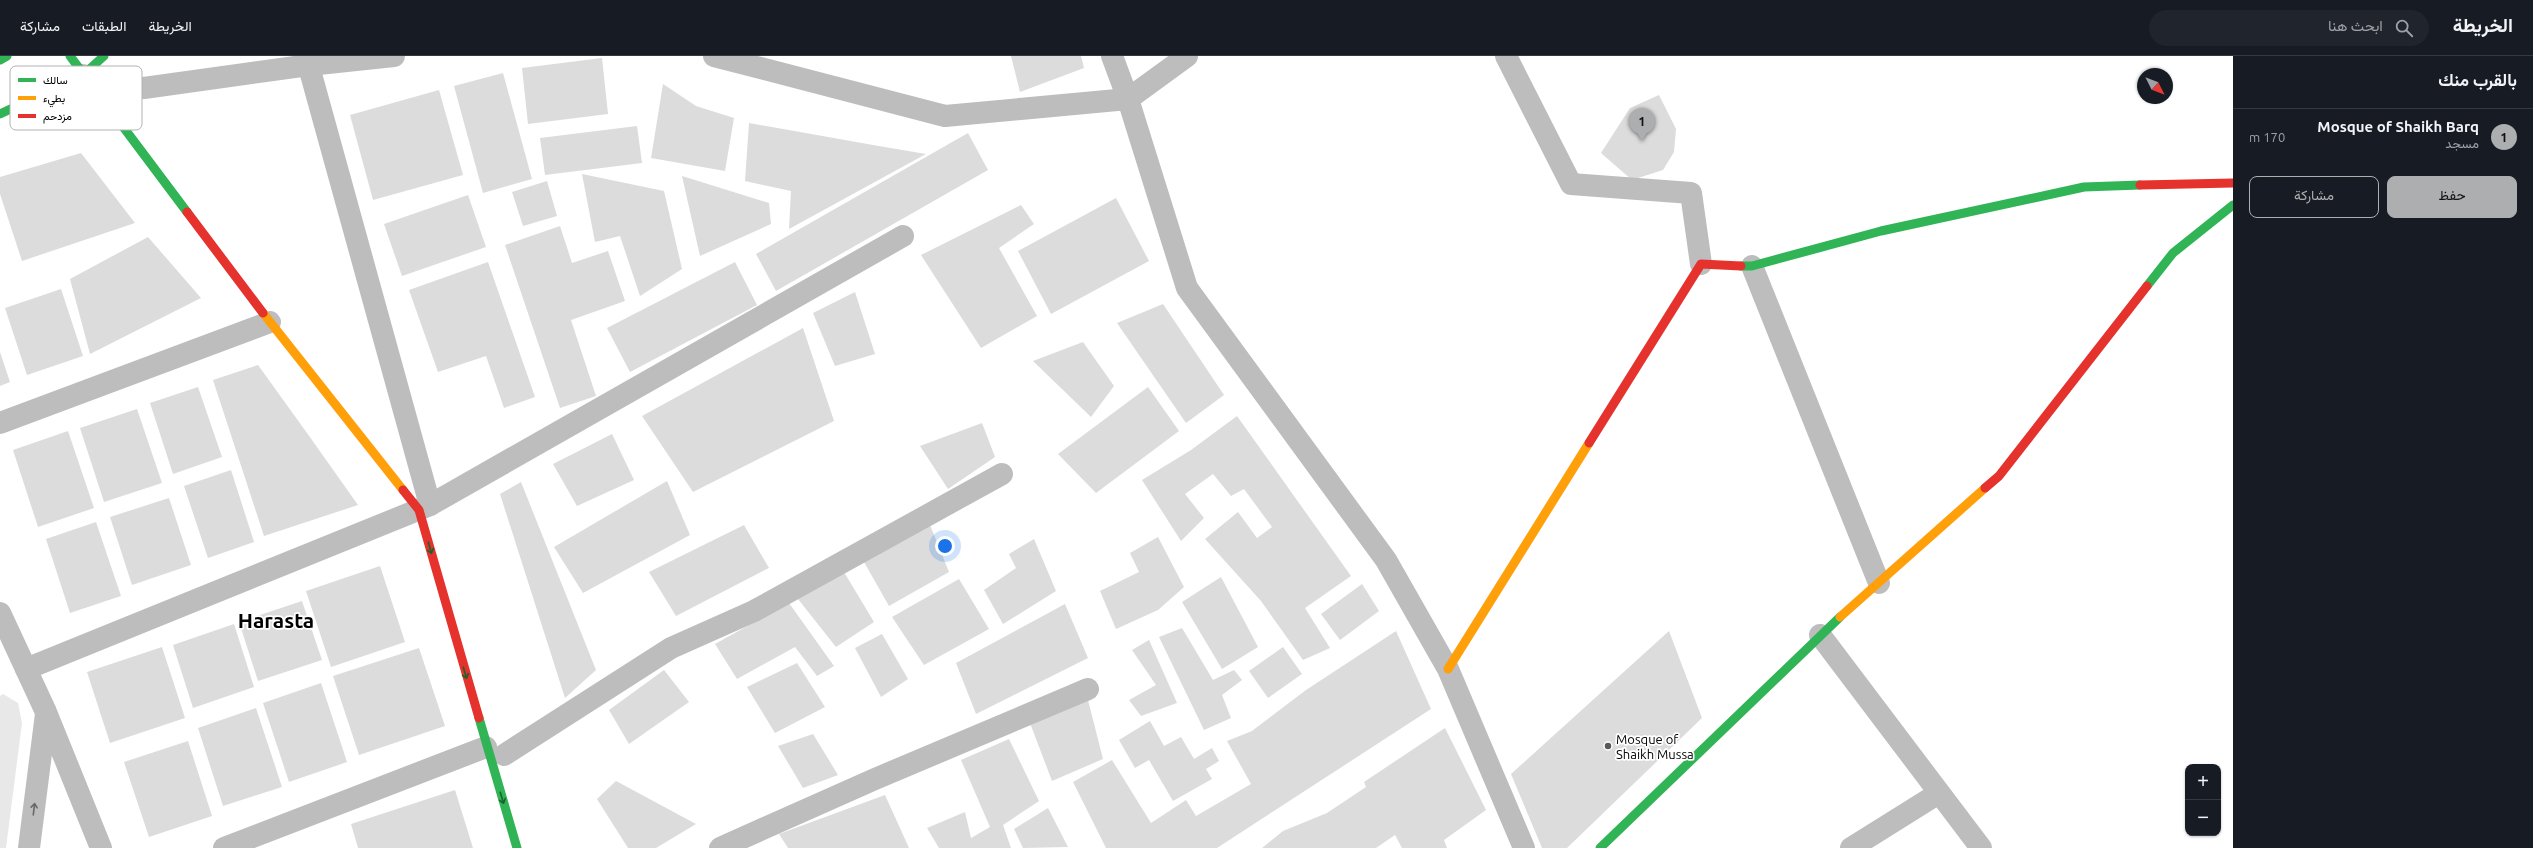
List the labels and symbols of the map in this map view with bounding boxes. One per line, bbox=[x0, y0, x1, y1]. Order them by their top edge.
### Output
legend bbox=[10, 66, 142, 130]
north arrow bbox=[2137, 68, 2173, 104]
text: سالك bbox=[43, 74, 68, 86]
text: بطيء bbox=[43, 92, 65, 108]
pin: 1 bbox=[1629, 108, 1655, 141]
text: مزدحم bbox=[43, 110, 72, 124]
your location bbox=[935, 536, 955, 556]
one-way arrow bbox=[426, 541, 434, 554]
district label: Harasta bbox=[238, 608, 314, 632]
one-way arrow bbox=[462, 666, 469, 679]
place label: Mosque of Shaikh Mussa bbox=[1616, 732, 1694, 761]
marker: Mosque of Shaikh Mussa bbox=[1603, 741, 1613, 751]
one-way arrow bbox=[499, 791, 506, 804]
one-way arrow bbox=[30, 803, 38, 816]

